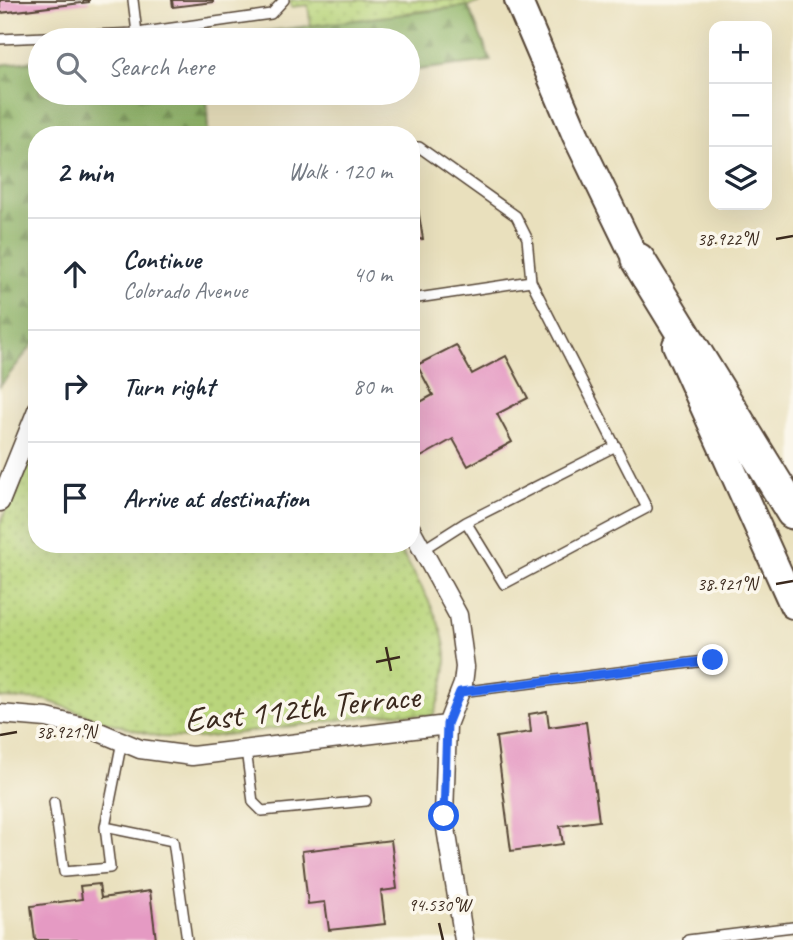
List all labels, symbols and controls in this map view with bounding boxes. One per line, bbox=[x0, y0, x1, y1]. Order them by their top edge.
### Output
map controls bbox=[709, 21, 772, 210]
button: + bbox=[709, 21, 772, 84]
search box bbox=[28, 28, 420, 105]
icon: search bbox=[52, 48, 90, 86]
text: Search here bbox=[108, 50, 214, 83]
button: − bbox=[709, 84, 772, 147]
button: layers bbox=[709, 147, 772, 210]
text: 2 min bbox=[56, 153, 113, 191]
text: Walk · 120 m bbox=[288, 157, 392, 186]
text: 38.922°N bbox=[697, 228, 760, 250]
text: Continue bbox=[123, 243, 201, 276]
icon: ahead bbox=[56, 255, 94, 293]
text: 40 m bbox=[353, 260, 392, 289]
text: Colorado Avenue bbox=[123, 276, 247, 305]
icon: right bbox=[56, 367, 94, 405]
text: Turn right bbox=[123, 370, 214, 403]
text: 80 m bbox=[353, 372, 392, 401]
icon: arrive bbox=[56, 479, 94, 517]
text: Arrive at destination bbox=[123, 482, 309, 515]
text: 38.921°N bbox=[697, 573, 760, 595]
route end bbox=[697, 644, 728, 675]
street label: East 112th Terrace bbox=[182, 673, 424, 743]
text: 38.921°N bbox=[36, 721, 99, 743]
route start bbox=[428, 800, 459, 831]
text: 94.530°W bbox=[408, 894, 473, 916]

